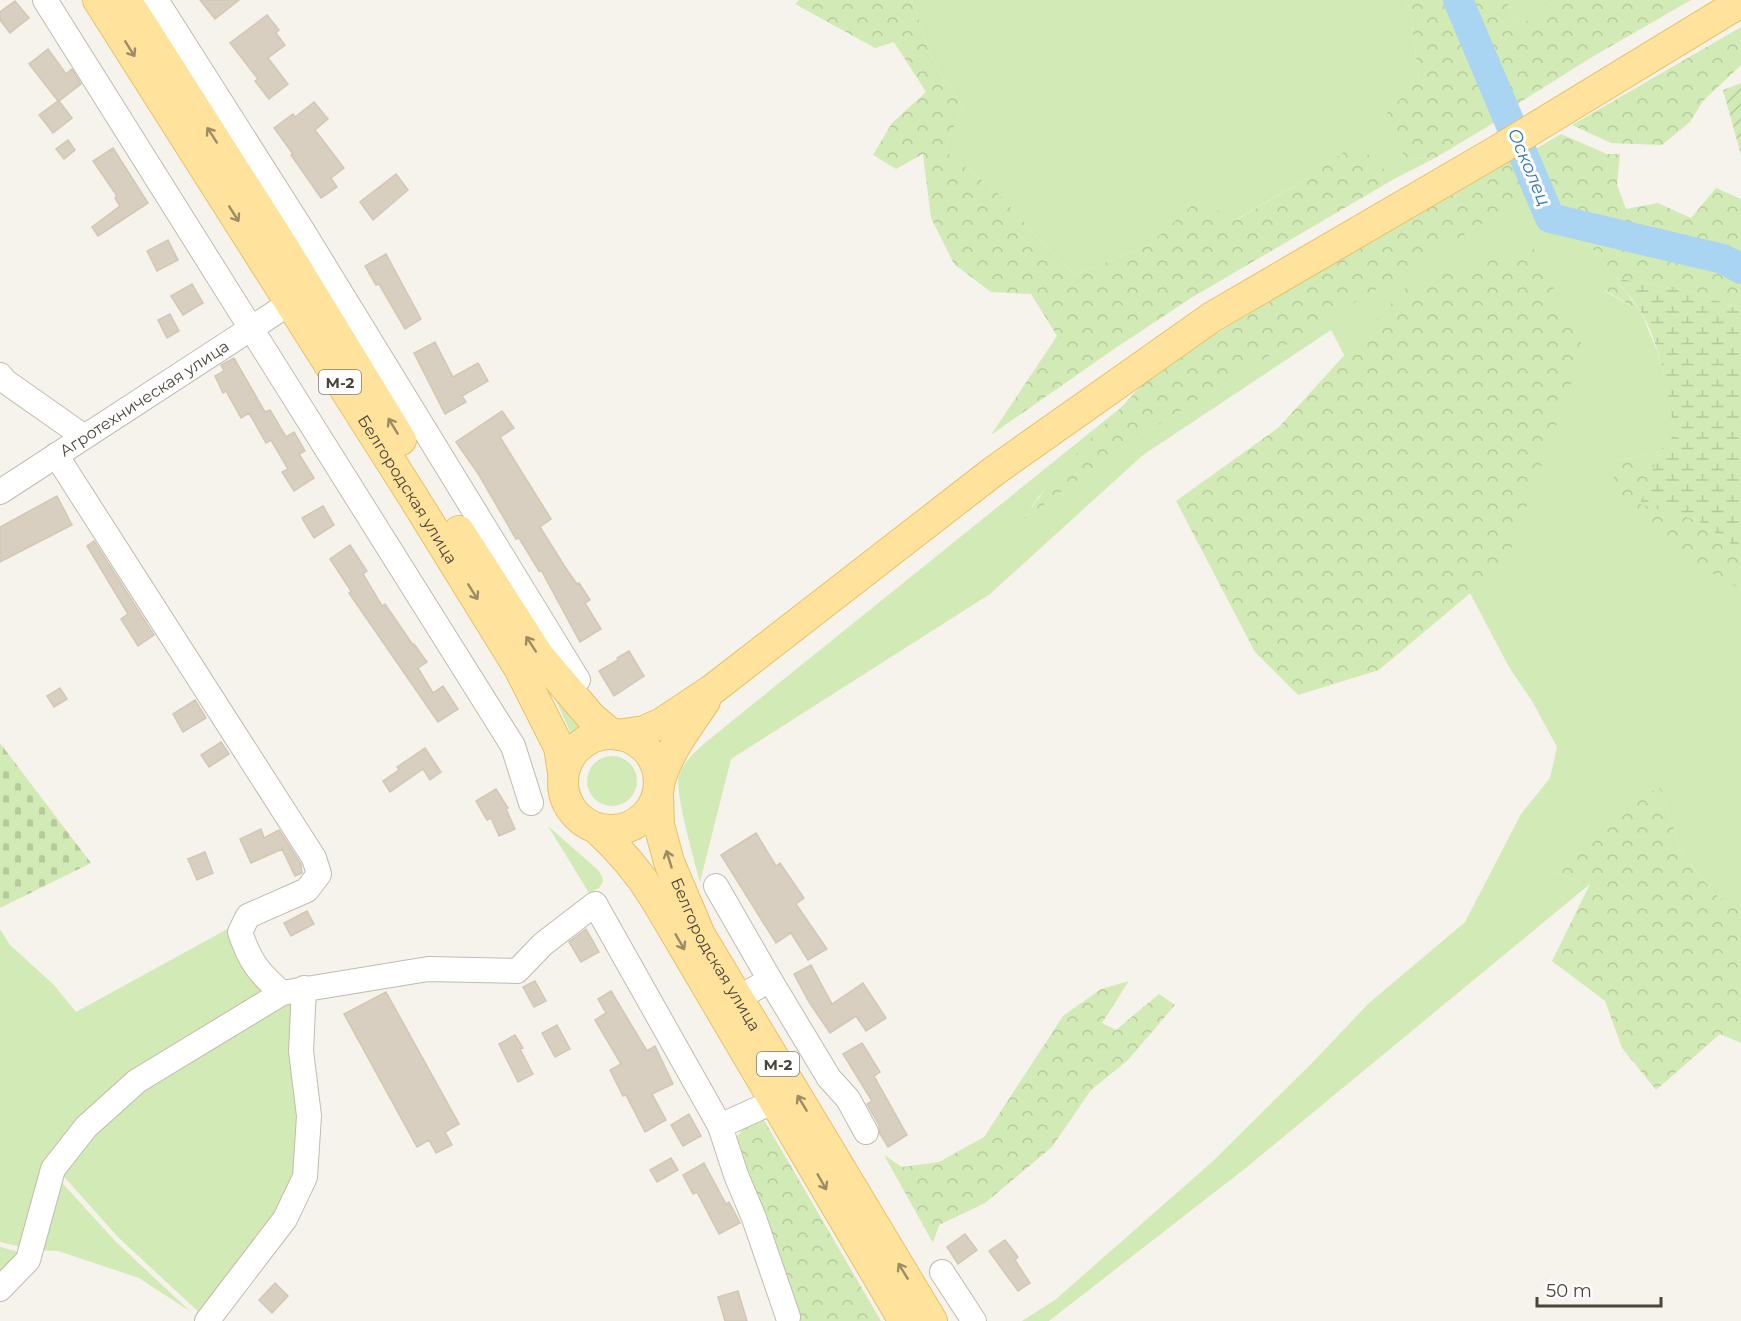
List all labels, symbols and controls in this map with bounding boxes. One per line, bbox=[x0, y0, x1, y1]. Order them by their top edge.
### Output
one-way arrow bbox=[123, 41, 136, 58]
water label: Осколец bbox=[1503, 125, 1555, 209]
one-way arrow bbox=[206, 128, 218, 144]
one-way arrow bbox=[228, 205, 240, 222]
street label: Агротехническая улица bbox=[56, 336, 232, 460]
road number: М-2 bbox=[319, 370, 361, 394]
street label: Белгородская улица bbox=[354, 411, 461, 567]
one-way arrow bbox=[386, 418, 398, 435]
one-way arrow bbox=[467, 583, 479, 600]
one-way arrow bbox=[525, 636, 537, 652]
one-way arrow bbox=[663, 850, 674, 869]
street label: Белгородская улица bbox=[667, 875, 765, 1034]
one-way arrow bbox=[674, 933, 686, 950]
road number: М-2 bbox=[757, 1052, 799, 1076]
one-way arrow bbox=[796, 1095, 808, 1112]
one-way arrow bbox=[817, 1173, 829, 1190]
one-way arrow bbox=[896, 1263, 908, 1280]
scale bar bbox=[1537, 1270, 1662, 1308]
text: 50 m bbox=[1546, 1280, 1592, 1302]

